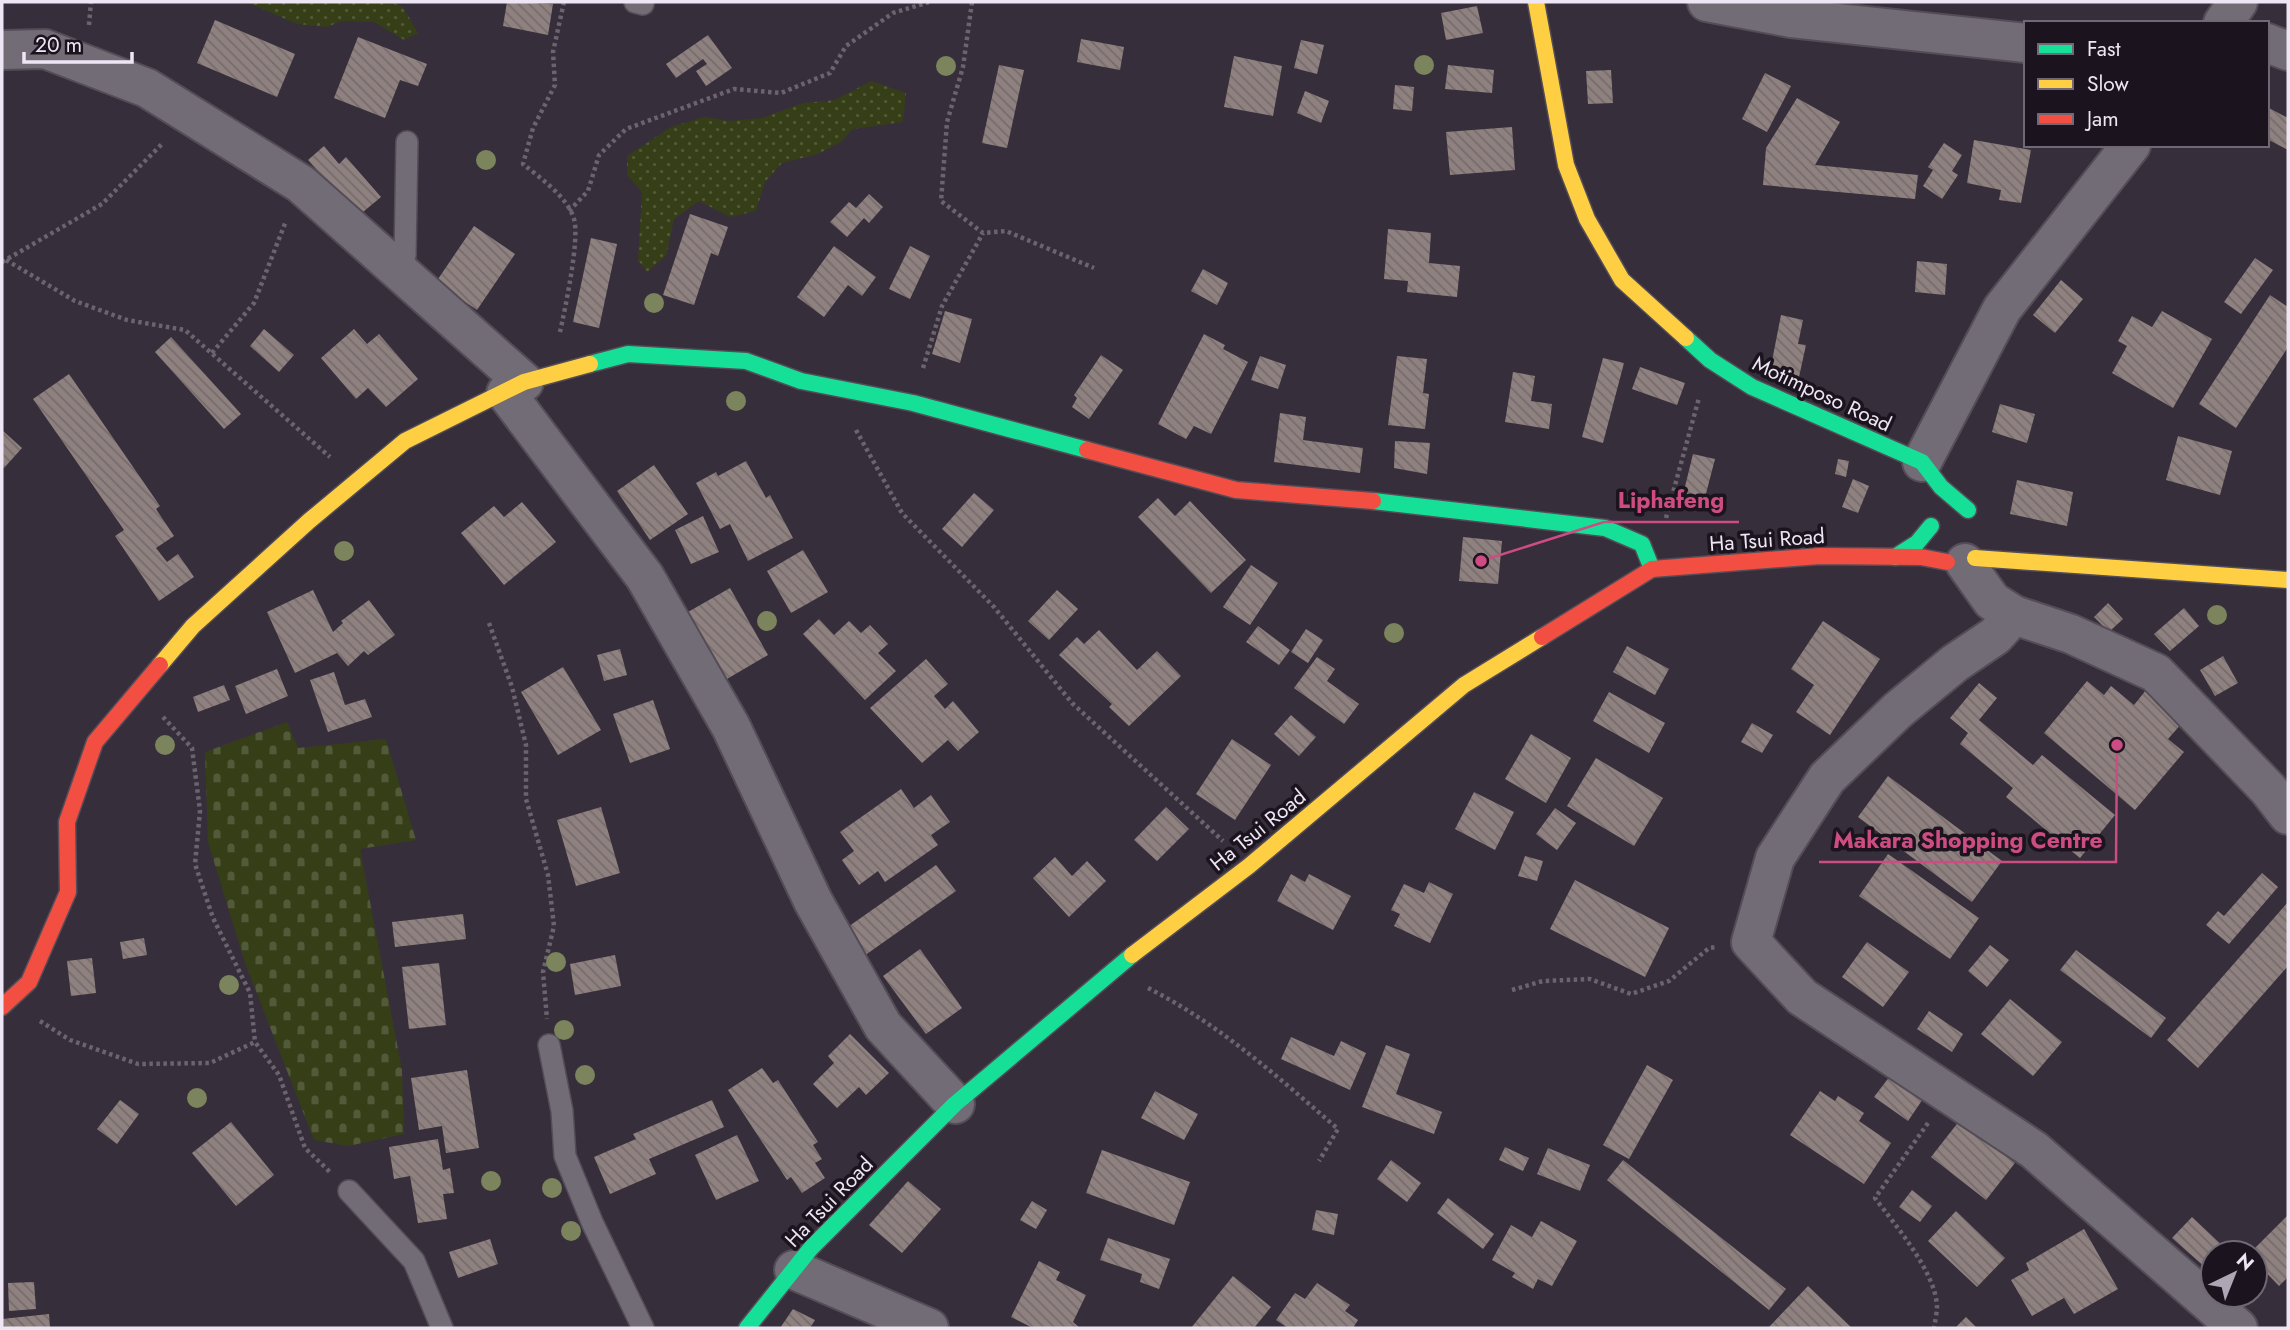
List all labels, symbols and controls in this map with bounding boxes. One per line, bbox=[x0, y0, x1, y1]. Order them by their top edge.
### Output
scale bar bbox=[24, 21, 133, 65]
legend bbox=[2024, 21, 2269, 147]
text: 20 m bbox=[35, 30, 82, 60]
text: Fast bbox=[2087, 34, 2120, 64]
text: Slow bbox=[2087, 69, 2129, 99]
text: Jam bbox=[2084, 104, 2119, 134]
street label: Motimposo Road bbox=[1748, 349, 1896, 439]
callout: Liphafeng bbox=[1604, 478, 1739, 522]
text: Liphafeng bbox=[1618, 483, 1724, 517]
street label: Ha Tsui Road bbox=[1708, 521, 1826, 559]
street label: Ha Tsui Road bbox=[1204, 782, 1312, 878]
callout: Makara Shopping Centre bbox=[1819, 818, 2116, 862]
text: Makara Shopping Centre bbox=[1833, 823, 2103, 857]
street label: Ha Tsui Road bbox=[778, 1150, 880, 1254]
north arrow bbox=[2199, 1239, 2269, 1309]
text: N bbox=[2231, 1247, 2260, 1277]

